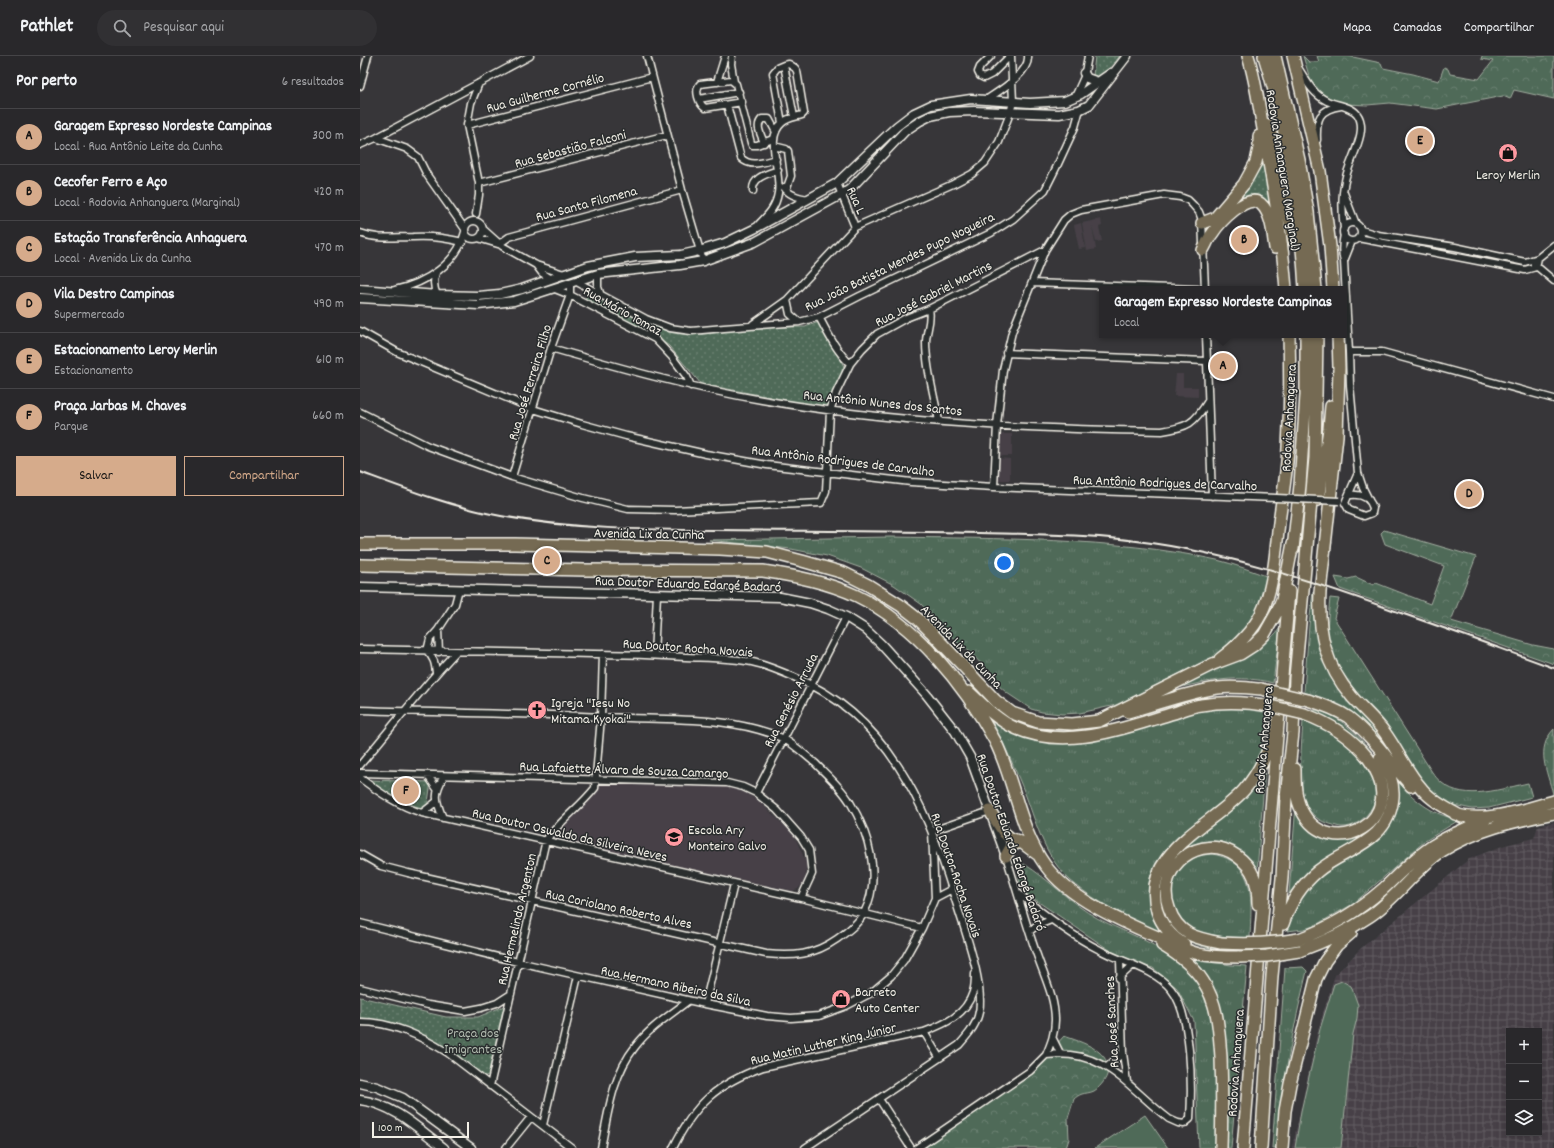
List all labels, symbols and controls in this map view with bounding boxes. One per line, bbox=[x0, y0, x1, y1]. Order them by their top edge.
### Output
search box bbox=[97, 10, 377, 46]
text: Pathlet bbox=[20, 14, 73, 41]
icon: search bbox=[111, 17, 133, 39]
text: Pesquisar aqui bbox=[143, 17, 224, 39]
text: Mapa bbox=[1343, 18, 1371, 38]
text: Camadas bbox=[1393, 18, 1442, 38]
text: Compartilhar bbox=[1464, 18, 1534, 38]
street label: Rua Guilherme Cornélio bbox=[484, 69, 607, 119]
text: Por perto bbox=[16, 70, 77, 94]
text: 6 resultados bbox=[282, 73, 344, 92]
street label: Rodovia Anhanguera (Marginal) bbox=[1259, 88, 1305, 253]
text: Garagem Expresso Nordeste Campinas bbox=[54, 116, 272, 138]
street label: Rua Sebastião Falconi bbox=[513, 125, 629, 174]
pin: E bbox=[1407, 126, 1433, 156]
text: A bbox=[25, 127, 33, 146]
text: 300 m bbox=[312, 127, 344, 146]
text: Local · Rua Antônio Leite da Cunha bbox=[54, 138, 222, 157]
shop icon: Leroy Merlin bbox=[1497, 142, 1519, 164]
place label: Leroy Merlin bbox=[1476, 166, 1540, 186]
text: Cecofer Ferro e Aço bbox=[54, 172, 167, 194]
street label: Rua Santa Filomena bbox=[534, 182, 640, 228]
text: B bbox=[26, 183, 32, 202]
text: 420 m bbox=[314, 183, 344, 202]
street label: Rua L bbox=[840, 184, 870, 218]
text: Local · Rodovia Anhanguera (Marginal) bbox=[54, 194, 240, 213]
street label: Rua João Batista Mendes Pupo Nogueira bbox=[802, 208, 999, 318]
pin: B bbox=[1231, 225, 1257, 255]
text: Estação Transferência Anhaguera bbox=[54, 228, 247, 250]
text: C bbox=[26, 239, 32, 258]
text: 470 m bbox=[315, 239, 344, 258]
text: Local · Avenida Lix da Cunha bbox=[54, 250, 191, 269]
street label: Rua José Gabriel Martins bbox=[872, 256, 996, 333]
street label: Rua Mário Tomaz bbox=[579, 282, 666, 342]
text: Vila Destro Campinas bbox=[54, 284, 175, 306]
popup bbox=[1099, 286, 1347, 338]
text: Garagem Expresso Nordeste Campinas bbox=[1114, 292, 1332, 314]
text: D bbox=[26, 295, 32, 314]
text: 490 m bbox=[314, 295, 344, 314]
text: Supermercado bbox=[54, 306, 125, 325]
text: Local bbox=[1114, 314, 1139, 333]
street label: Rua José Ferreira Filho bbox=[504, 322, 558, 443]
text: Estacionamento Leroy Merlin bbox=[54, 340, 217, 362]
text: E bbox=[26, 351, 32, 370]
text: 610 m bbox=[316, 351, 344, 370]
pin: A bbox=[1210, 351, 1236, 381]
text: Estacionamento bbox=[54, 362, 133, 381]
street label: Rodovia Anhanguera bbox=[1277, 363, 1303, 472]
street label: Rua Antônio Nunes dos Santos bbox=[802, 386, 963, 422]
text: Praça Jarbas M. Chaves bbox=[54, 396, 186, 418]
text: F bbox=[26, 407, 32, 426]
text: 660 m bbox=[312, 407, 344, 426]
text: Parque bbox=[54, 418, 88, 437]
street label: Rua Antônio Rodrigues de Carvalho bbox=[750, 441, 935, 483]
button: Salvar bbox=[16, 456, 176, 496]
button: Compartilhar bbox=[184, 456, 344, 496]
street label: Rua Antônio Rodrigues de Carvalho bbox=[1072, 471, 1257, 497]
pin: D bbox=[1456, 479, 1482, 509]
street label: Avenida Lix da Cunha bbox=[594, 524, 705, 546]
pin: C bbox=[534, 546, 560, 576]
your location bbox=[994, 553, 1014, 573]
street label: Rua Doutor Eduardo Edargé Badaró bbox=[594, 572, 781, 598]
street label: Avenida Lix da Cunha bbox=[915, 601, 1006, 694]
street label: Rua Doutor Rocha Novais bbox=[622, 634, 754, 664]
street label: Rua Genésio Arruda bbox=[759, 650, 824, 752]
street label: Rodovia Anhanguera bbox=[1250, 685, 1280, 795]
place label: Igreja "Iesu No Mitama Kyokai" bbox=[551, 694, 631, 730]
church icon: Igreja "Iesu No Mitama Kyokai" bbox=[526, 699, 548, 721]
street label: Rua Doutor Eduardo Edargé Badaró bbox=[970, 751, 1050, 934]
street label: Rua Lafaiette Álvaro de Souza Camargo bbox=[519, 757, 729, 785]
pin: F bbox=[393, 776, 419, 806]
street label: Rua Doutor Oswaldo da Silveira Neves bbox=[470, 804, 669, 868]
street label: Rua Doutor Rocha Novais bbox=[924, 811, 986, 941]
place label: Escola Ary Monteiro Galvo bbox=[688, 821, 766, 857]
school or university icon: Escola Ary Monteiro Galvo bbox=[663, 826, 685, 848]
street label: Rua Hermelindo Argenton bbox=[493, 852, 543, 987]
street label: Rua Coriolano Roberto Alves bbox=[543, 885, 694, 935]
street label: Rua Hermano Ribeiro da Silva bbox=[599, 961, 753, 1013]
street label: Rua José Sanches bbox=[1101, 975, 1125, 1069]
place label: Barreto Auto Center bbox=[855, 983, 920, 1019]
shop icon: Barreto Auto Center bbox=[830, 988, 852, 1010]
street label: Rodovia Anhanguera bbox=[1223, 1008, 1251, 1118]
street label: Rua Matin Luther King Júnior bbox=[749, 1018, 899, 1071]
park label: Praça dos Imigrantes bbox=[444, 1024, 502, 1060]
map controls bbox=[1506, 1028, 1542, 1136]
button: + bbox=[1506, 1028, 1542, 1064]
button: − bbox=[1506, 1064, 1542, 1100]
button: layers bbox=[1506, 1100, 1542, 1136]
scale bar bbox=[372, 1120, 469, 1139]
text: 100 m bbox=[378, 1121, 402, 1137]

